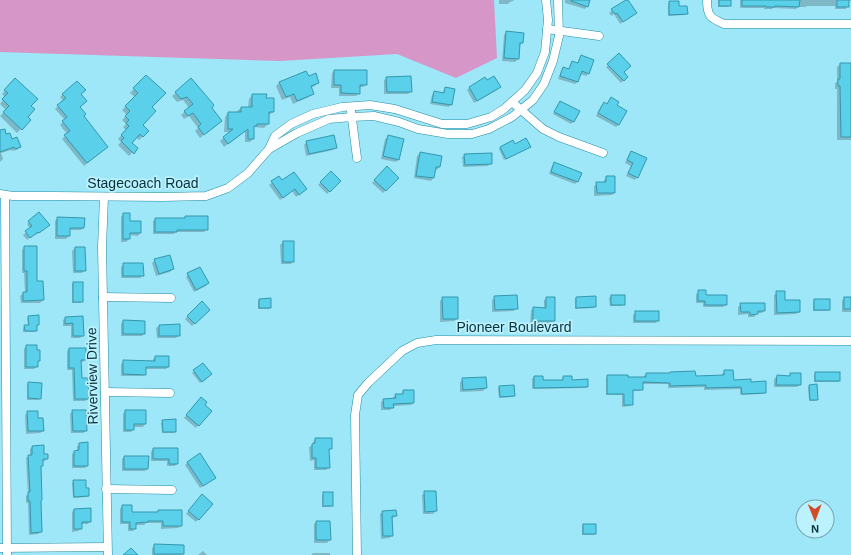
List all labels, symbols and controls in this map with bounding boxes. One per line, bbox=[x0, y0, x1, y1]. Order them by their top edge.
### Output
street label: Stagecoach Road bbox=[87, 175, 199, 191]
street label: Pioneer Boulevard bbox=[456, 319, 572, 335]
street label: Riverview Drive bbox=[83, 327, 101, 425]
north arrow bbox=[795, 499, 835, 539]
text: N bbox=[811, 523, 819, 535]

